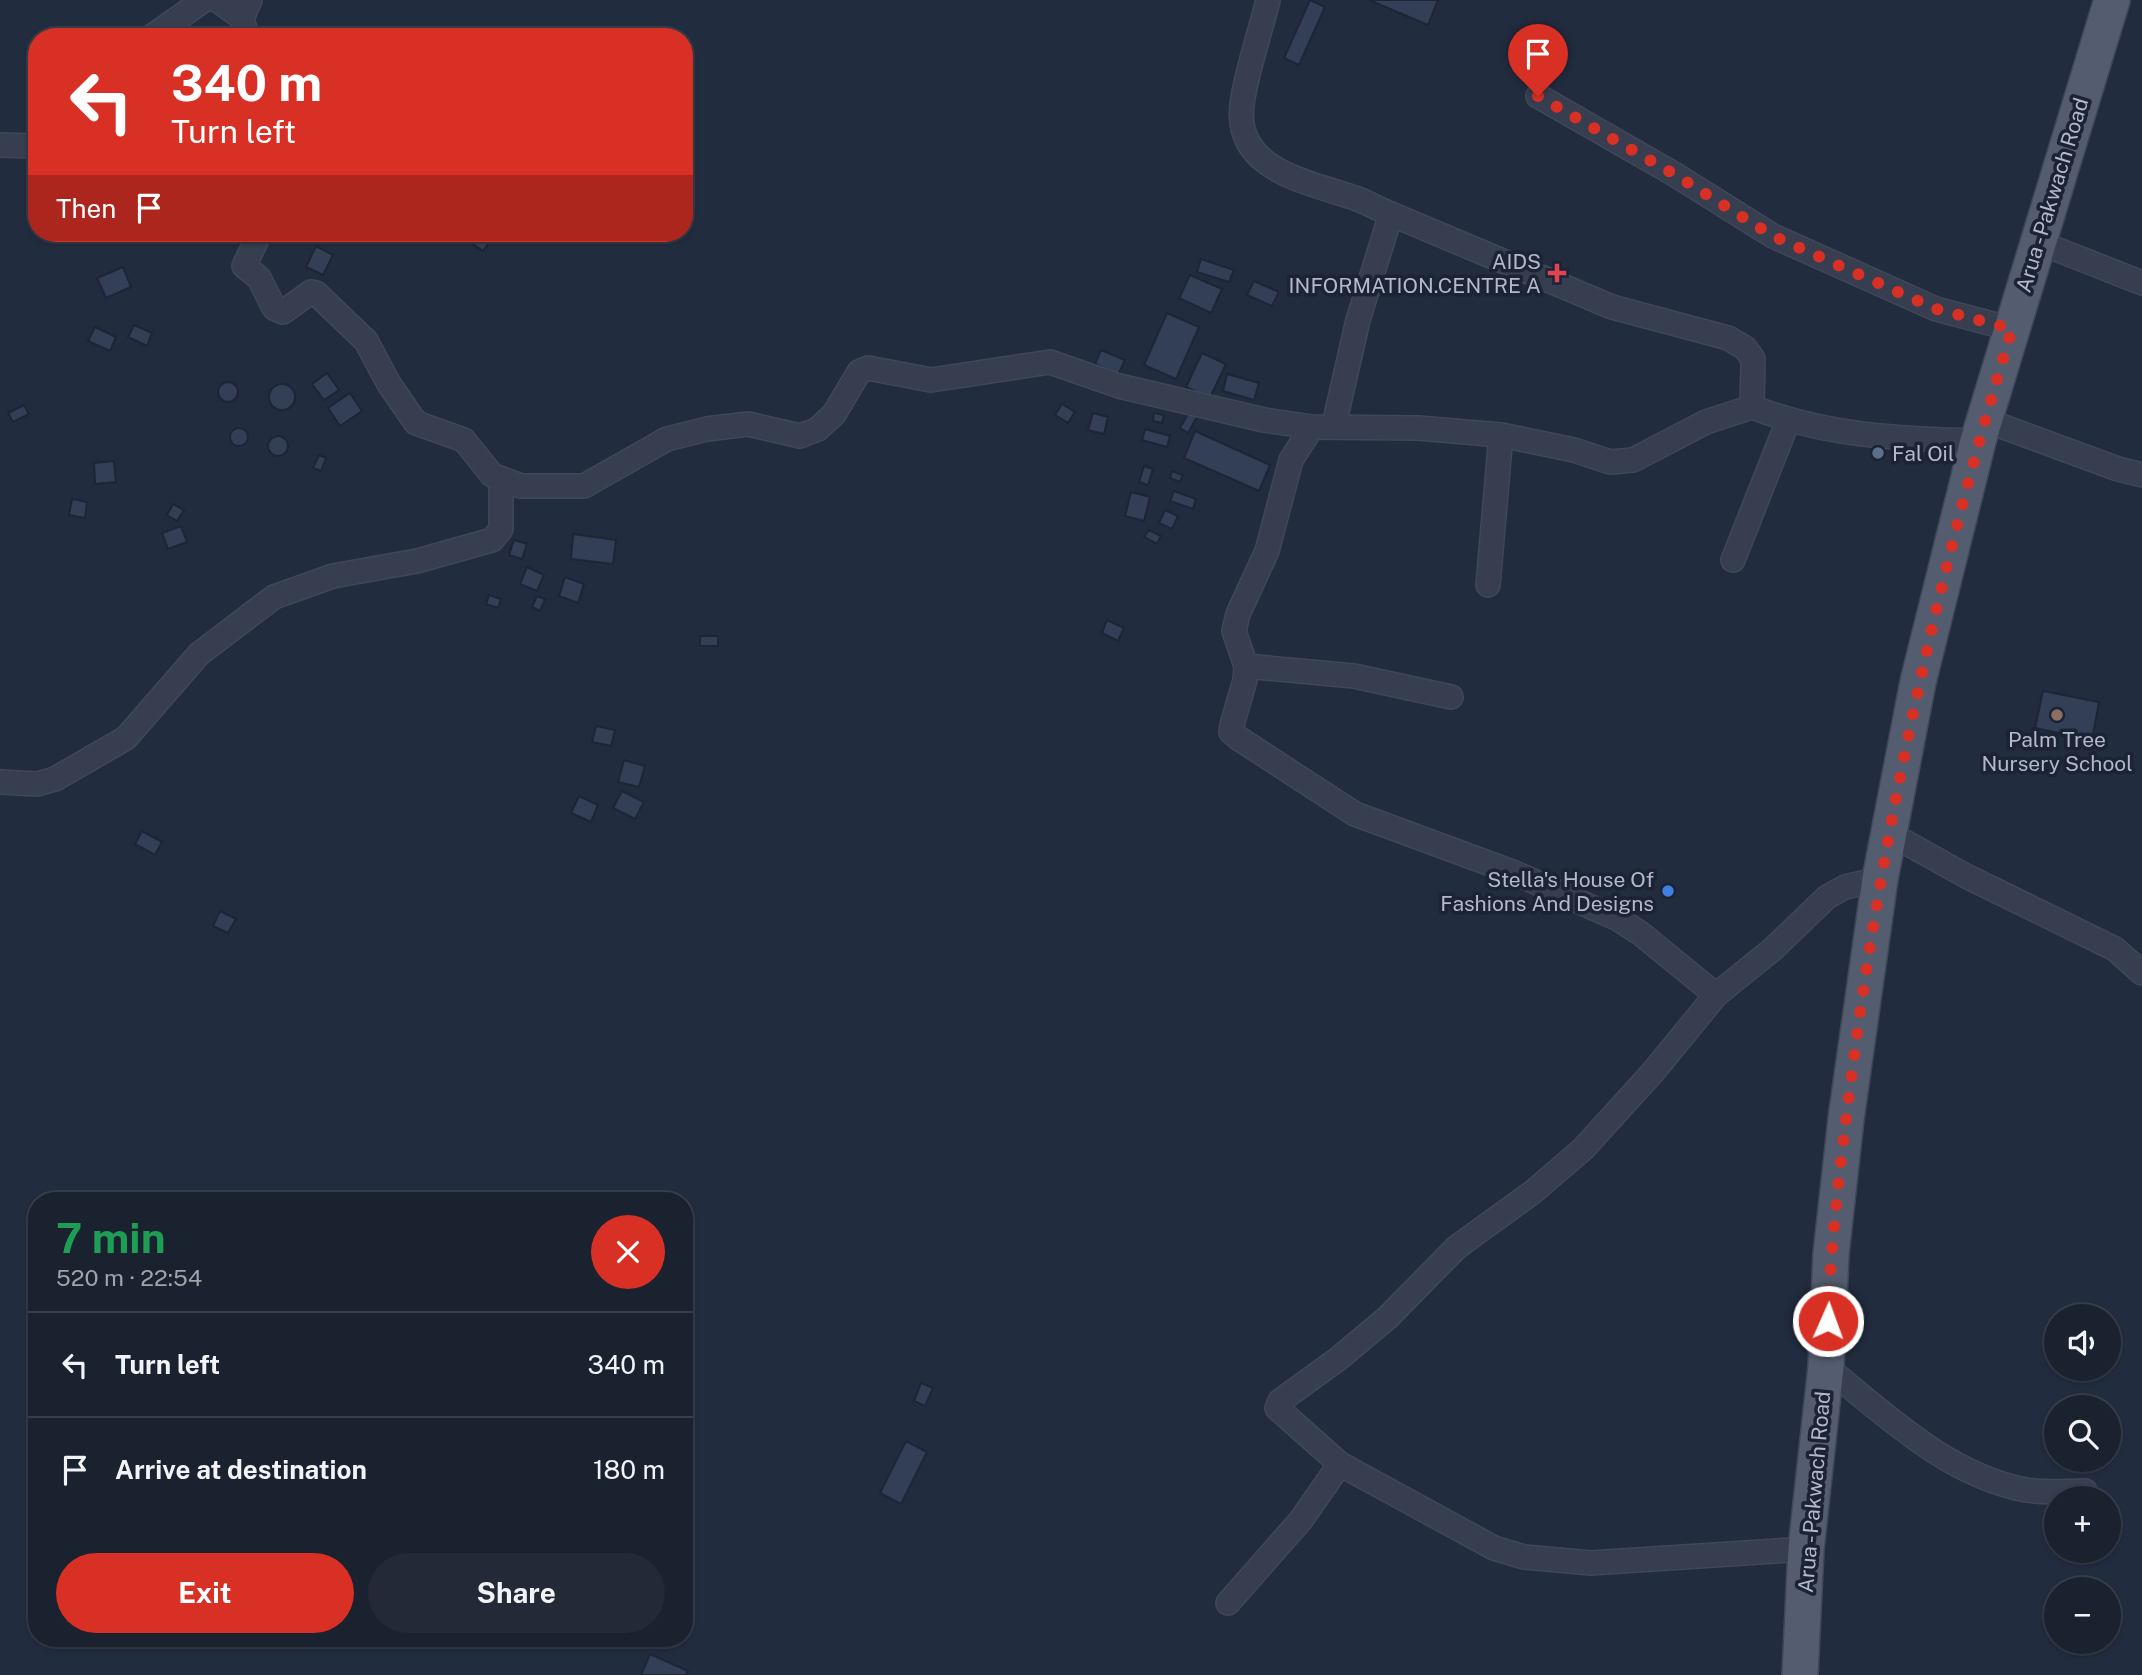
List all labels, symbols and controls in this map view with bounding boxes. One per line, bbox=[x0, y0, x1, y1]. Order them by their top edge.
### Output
pin bbox=[1508, 24, 1568, 96]
icon: arrive bbox=[1519, 35, 1557, 73]
text: 340 m bbox=[171, 54, 322, 112]
icon: left bbox=[56, 56, 147, 147]
street label: Arua - Pakwach Road bbox=[2011, 95, 2093, 295]
text: Turn left bbox=[171, 113, 296, 150]
icon: arrive bbox=[130, 189, 168, 227]
text: Then bbox=[56, 193, 116, 224]
place label: AIDS INFORMATION.CENTRE A bbox=[1289, 249, 1541, 298]
marker: AIDS INFORMATION.CENTRE A bbox=[1547, 263, 1567, 283]
place label: Fal Oil bbox=[1892, 441, 1954, 466]
marker: Fal Oil bbox=[1870, 445, 1886, 461]
marker: Palm Tree Nursery School bbox=[2049, 707, 2065, 723]
place label: Palm Tree Nursery School bbox=[1981, 727, 2133, 776]
place label: Stella's House Of Fashions And Designs bbox=[1440, 867, 1654, 916]
marker: Stella's House Of Fashions And Designs bbox=[1660, 883, 1676, 899]
text: 7 min bbox=[56, 1213, 166, 1262]
button: close bbox=[591, 1215, 665, 1289]
text: 520 m · 22:54 bbox=[56, 1264, 202, 1291]
position arrow bbox=[1791, 1284, 1865, 1358]
map controls bbox=[2044, 1304, 2121, 1654]
button: sound bbox=[2044, 1304, 2121, 1381]
icon: left bbox=[56, 1346, 94, 1384]
text: Turn left bbox=[115, 1349, 220, 1380]
text: 340 m bbox=[588, 1349, 665, 1380]
street label: Arua - Pakwach Road bbox=[1793, 1390, 1835, 1594]
button: search bbox=[2044, 1395, 2121, 1472]
icon: arrive bbox=[56, 1451, 94, 1489]
text: Arrive at destination bbox=[115, 1454, 367, 1485]
text: 180 m bbox=[593, 1454, 665, 1485]
button: + bbox=[2044, 1486, 2121, 1563]
button: Exit bbox=[56, 1553, 354, 1633]
button: Share bbox=[368, 1553, 665, 1633]
button: − bbox=[2044, 1577, 2121, 1654]

